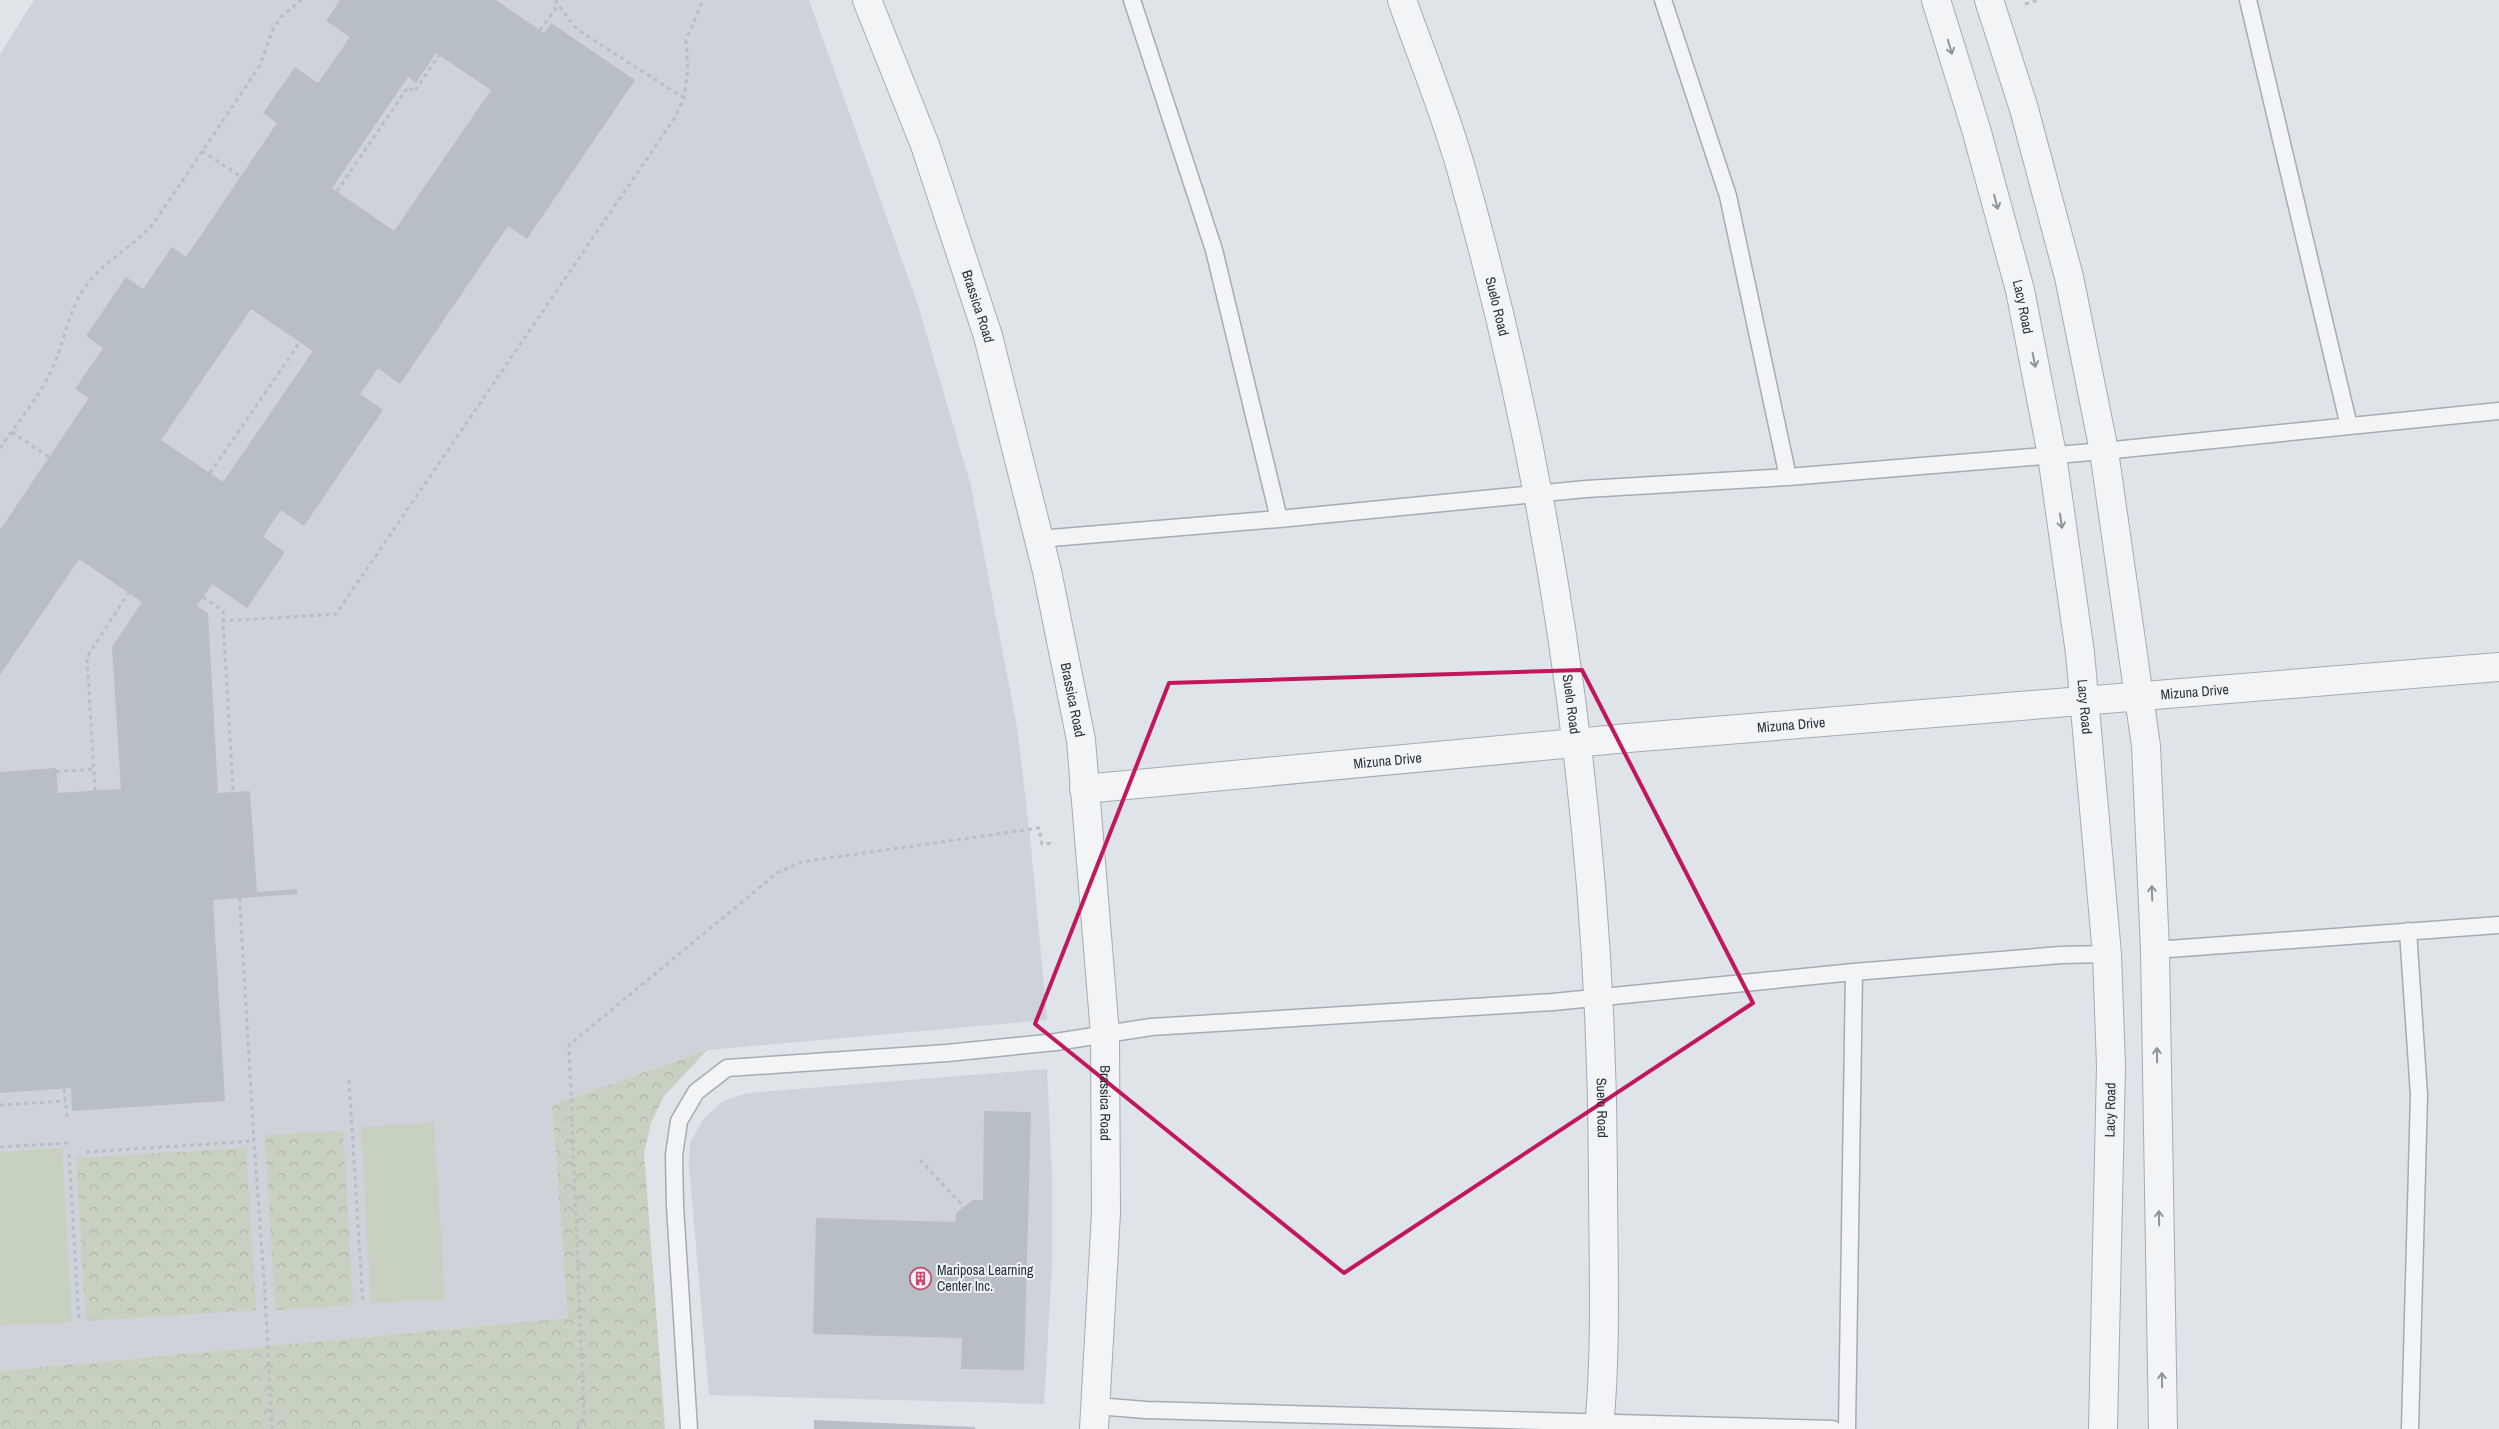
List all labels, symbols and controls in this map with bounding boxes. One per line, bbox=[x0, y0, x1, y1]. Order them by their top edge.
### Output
one-way arrow bbox=[1946, 38, 1956, 54]
one-way arrow bbox=[1992, 194, 2002, 210]
street label: Brassica Road bbox=[958, 268, 998, 344]
street label: Suelo Road bbox=[1481, 275, 1513, 338]
street label: Lacy Road bbox=[2009, 278, 2037, 335]
one-way arrow bbox=[2029, 352, 2039, 368]
one-way arrow bbox=[2056, 512, 2066, 528]
street label: Brassica Road bbox=[1057, 661, 1089, 739]
street label: Suelo Road bbox=[1559, 673, 1584, 735]
street label: Lacy Road bbox=[2073, 679, 2096, 735]
street label: Mizuna Drive bbox=[2160, 680, 2230, 704]
street label: Mizuna Drive bbox=[1756, 713, 1826, 736]
street label: Mizuna Drive bbox=[1353, 748, 1423, 773]
one-way arrow bbox=[2148, 885, 2157, 901]
one-way arrow bbox=[2152, 1048, 2162, 1064]
street label: Brassica Road bbox=[1096, 1065, 1115, 1141]
street label: Suelo Road bbox=[1592, 1078, 1612, 1138]
street label: Lacy Road bbox=[2101, 1082, 2119, 1138]
one-way arrow bbox=[2155, 1210, 2164, 1226]
place label: Mariposa Learning Center Inc. bbox=[937, 1261, 1034, 1295]
building icon: Mariposa Learning Center Inc. bbox=[909, 1266, 933, 1290]
one-way arrow bbox=[2157, 1373, 2167, 1389]

